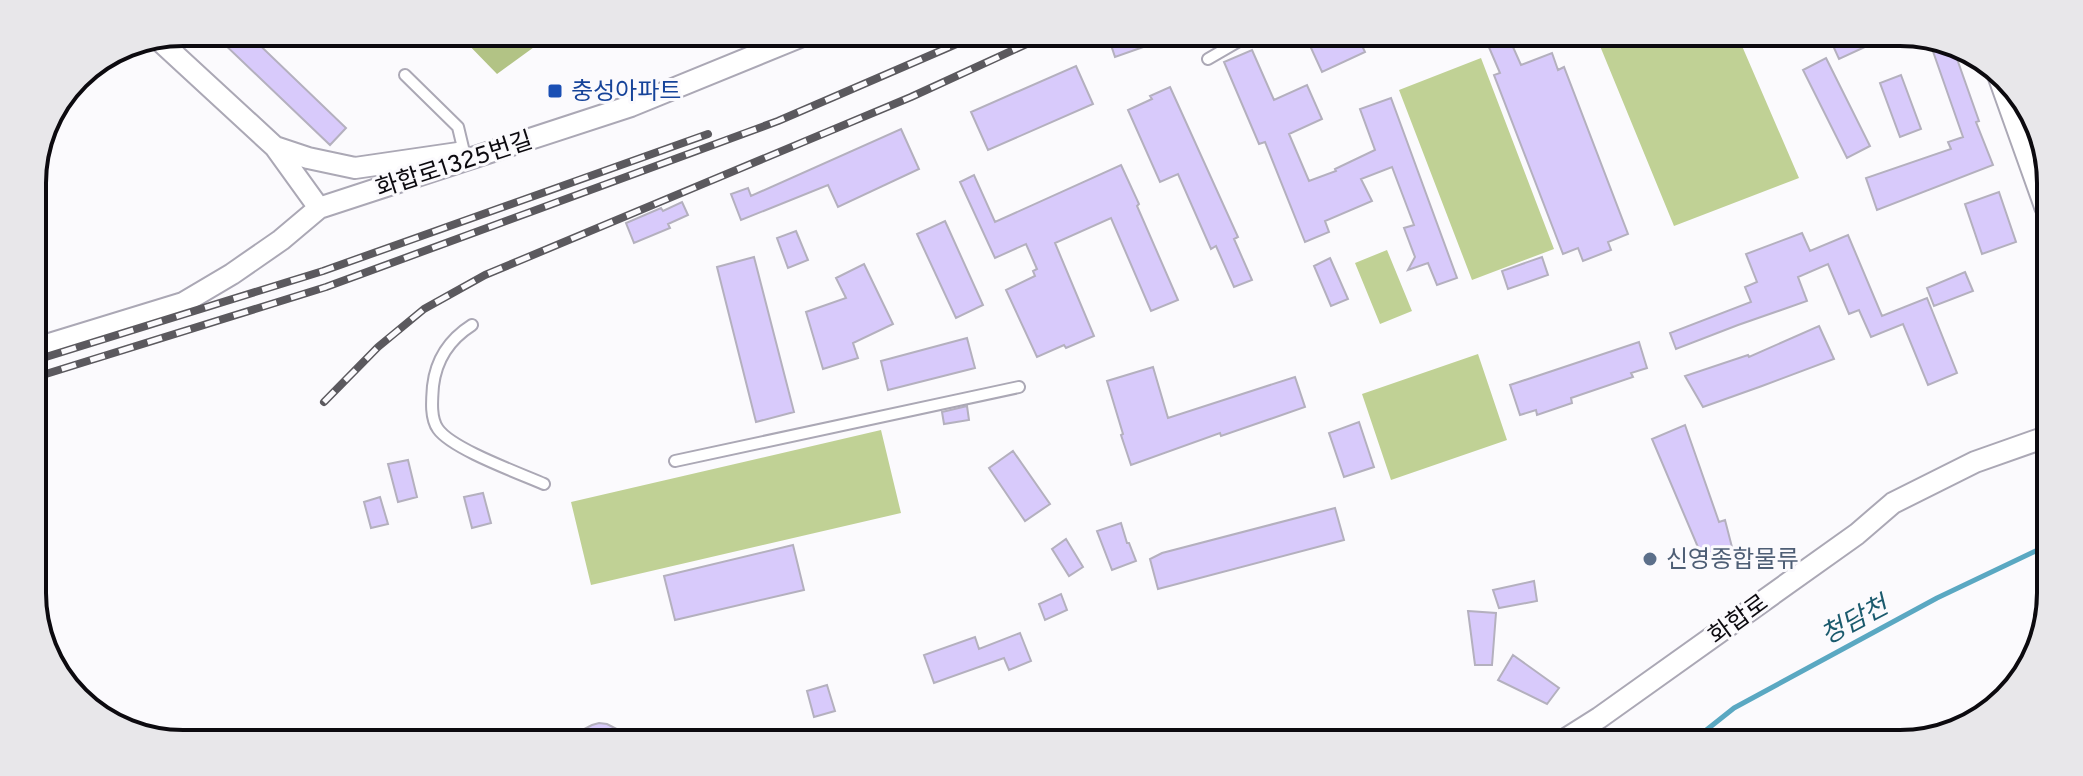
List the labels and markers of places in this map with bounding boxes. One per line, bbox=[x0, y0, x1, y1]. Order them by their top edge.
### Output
place label: 충성아파트 bbox=[571, 78, 681, 108]
marker: 충성아파트 bbox=[546, 82, 564, 100]
place label: 신영종합물류 bbox=[1666, 546, 1798, 576]
marker: 신영종합물류 bbox=[1641, 550, 1659, 568]

